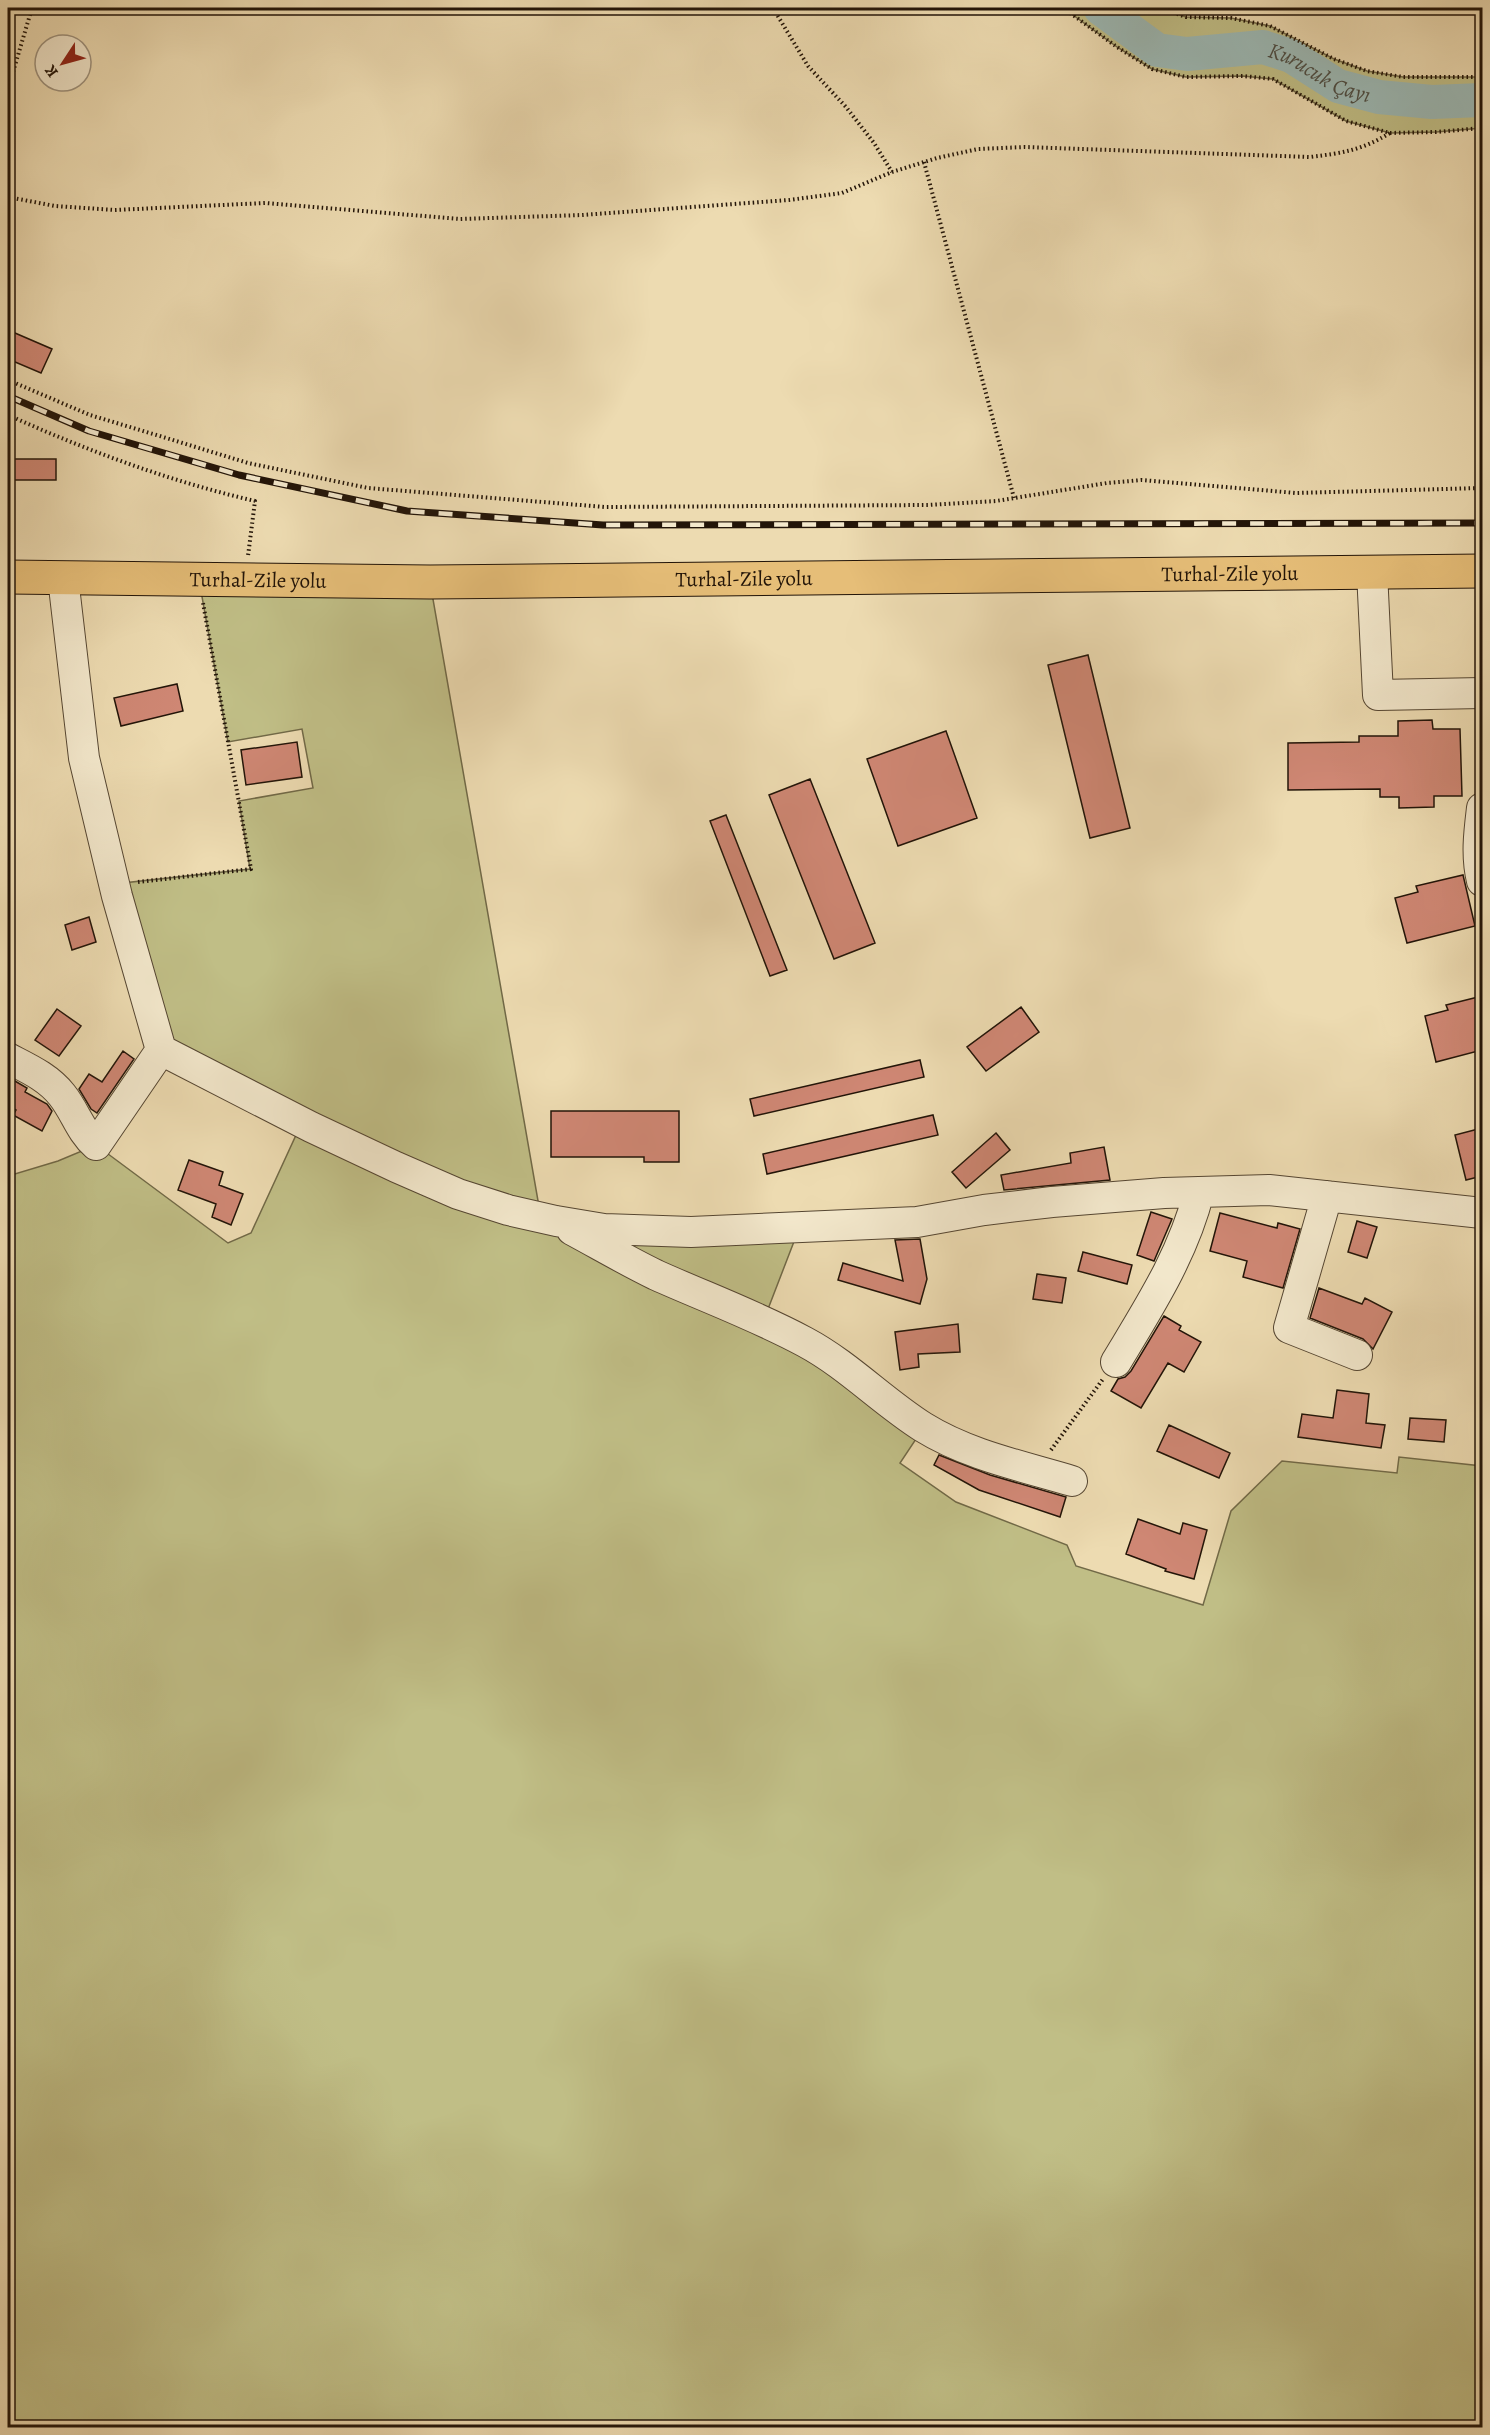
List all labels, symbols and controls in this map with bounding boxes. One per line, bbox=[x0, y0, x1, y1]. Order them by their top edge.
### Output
north arrow bbox=[33, 33, 93, 93]
water label: Kurucuk Çayı bbox=[1264, 36, 1374, 110]
text: K bbox=[39, 60, 64, 82]
street label: Turhal-Zile yolu bbox=[1161, 559, 1299, 588]
street label: Turhal-Zile yolu bbox=[675, 564, 813, 593]
street label: Turhal-Zile yolu bbox=[189, 565, 327, 595]

